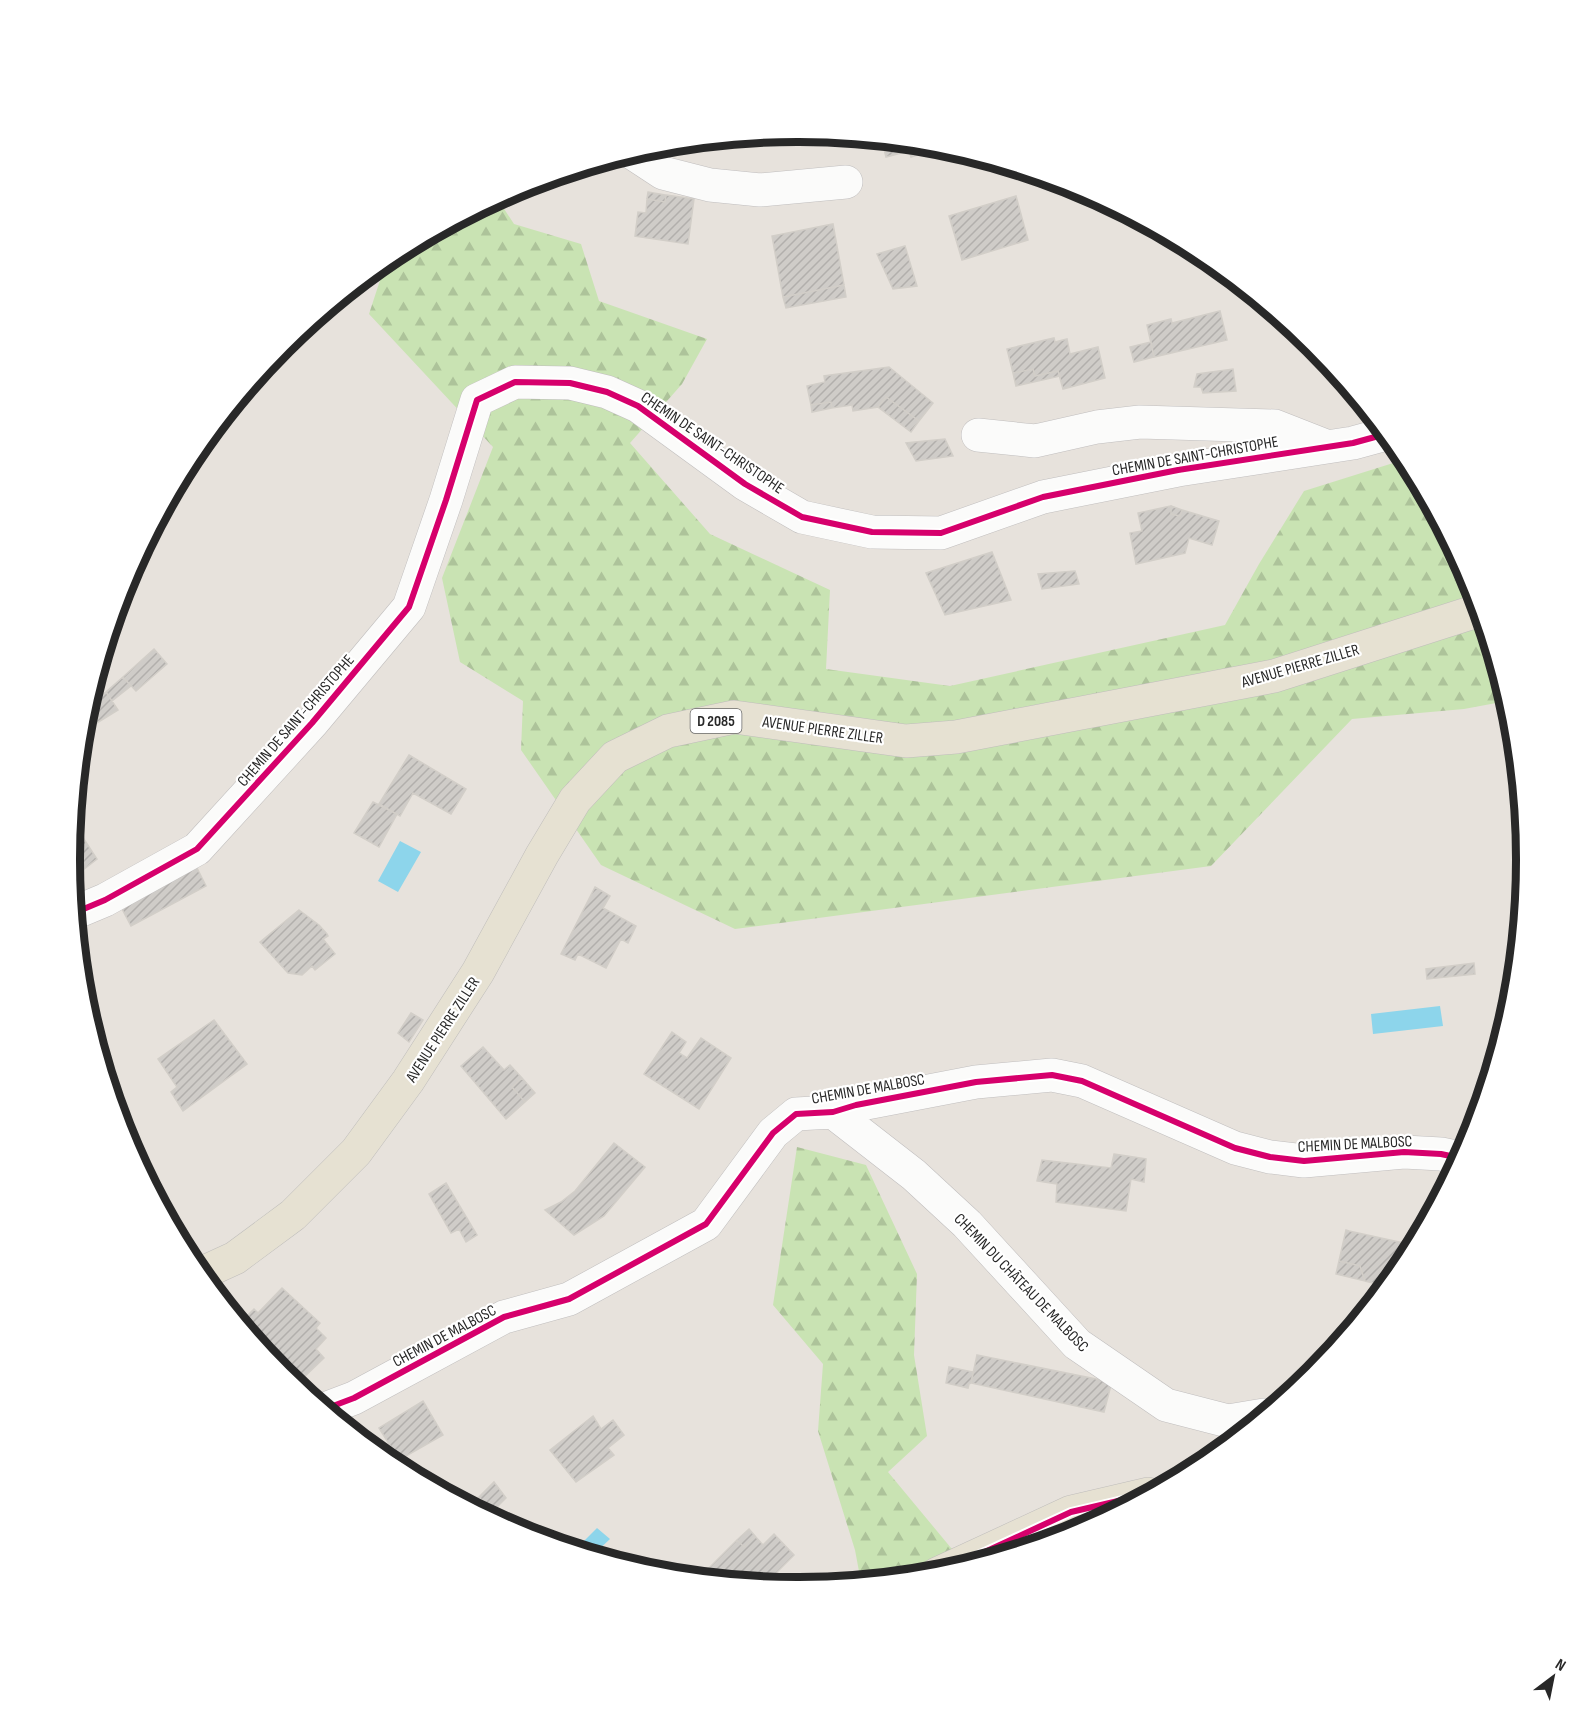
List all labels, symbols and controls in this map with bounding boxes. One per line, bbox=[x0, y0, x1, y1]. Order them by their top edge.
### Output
street label: CHEMIN DE SAINT-CHRISTOPHE bbox=[637, 388, 787, 498]
street label: CHEMIN DE SAINT-CHRISTOPHE bbox=[1111, 432, 1280, 480]
street label: AVENUE PIERRE ZILLER bbox=[1238, 641, 1361, 693]
street label: CHEMIN DE SAINT-CHRISTOPHE bbox=[234, 651, 359, 791]
road number: D 2085 bbox=[690, 709, 742, 733]
street label: AVENUE PIERRE ZILLER bbox=[760, 712, 884, 748]
street label: AVENUE PIERRE ZILLER bbox=[402, 974, 484, 1087]
street label: CHEMIN DE MALBOSC bbox=[810, 1070, 927, 1109]
street label: CHEMIN DE MALBOSC bbox=[1297, 1132, 1413, 1157]
street label: CHEMIN DU CHÂTEAU DE MALBOSC bbox=[950, 1210, 1092, 1356]
street label: CHEMIN DE MALBOSC bbox=[390, 1301, 500, 1372]
north arrow bbox=[1523, 1647, 1583, 1707]
text: N bbox=[1551, 1655, 1569, 1676]

